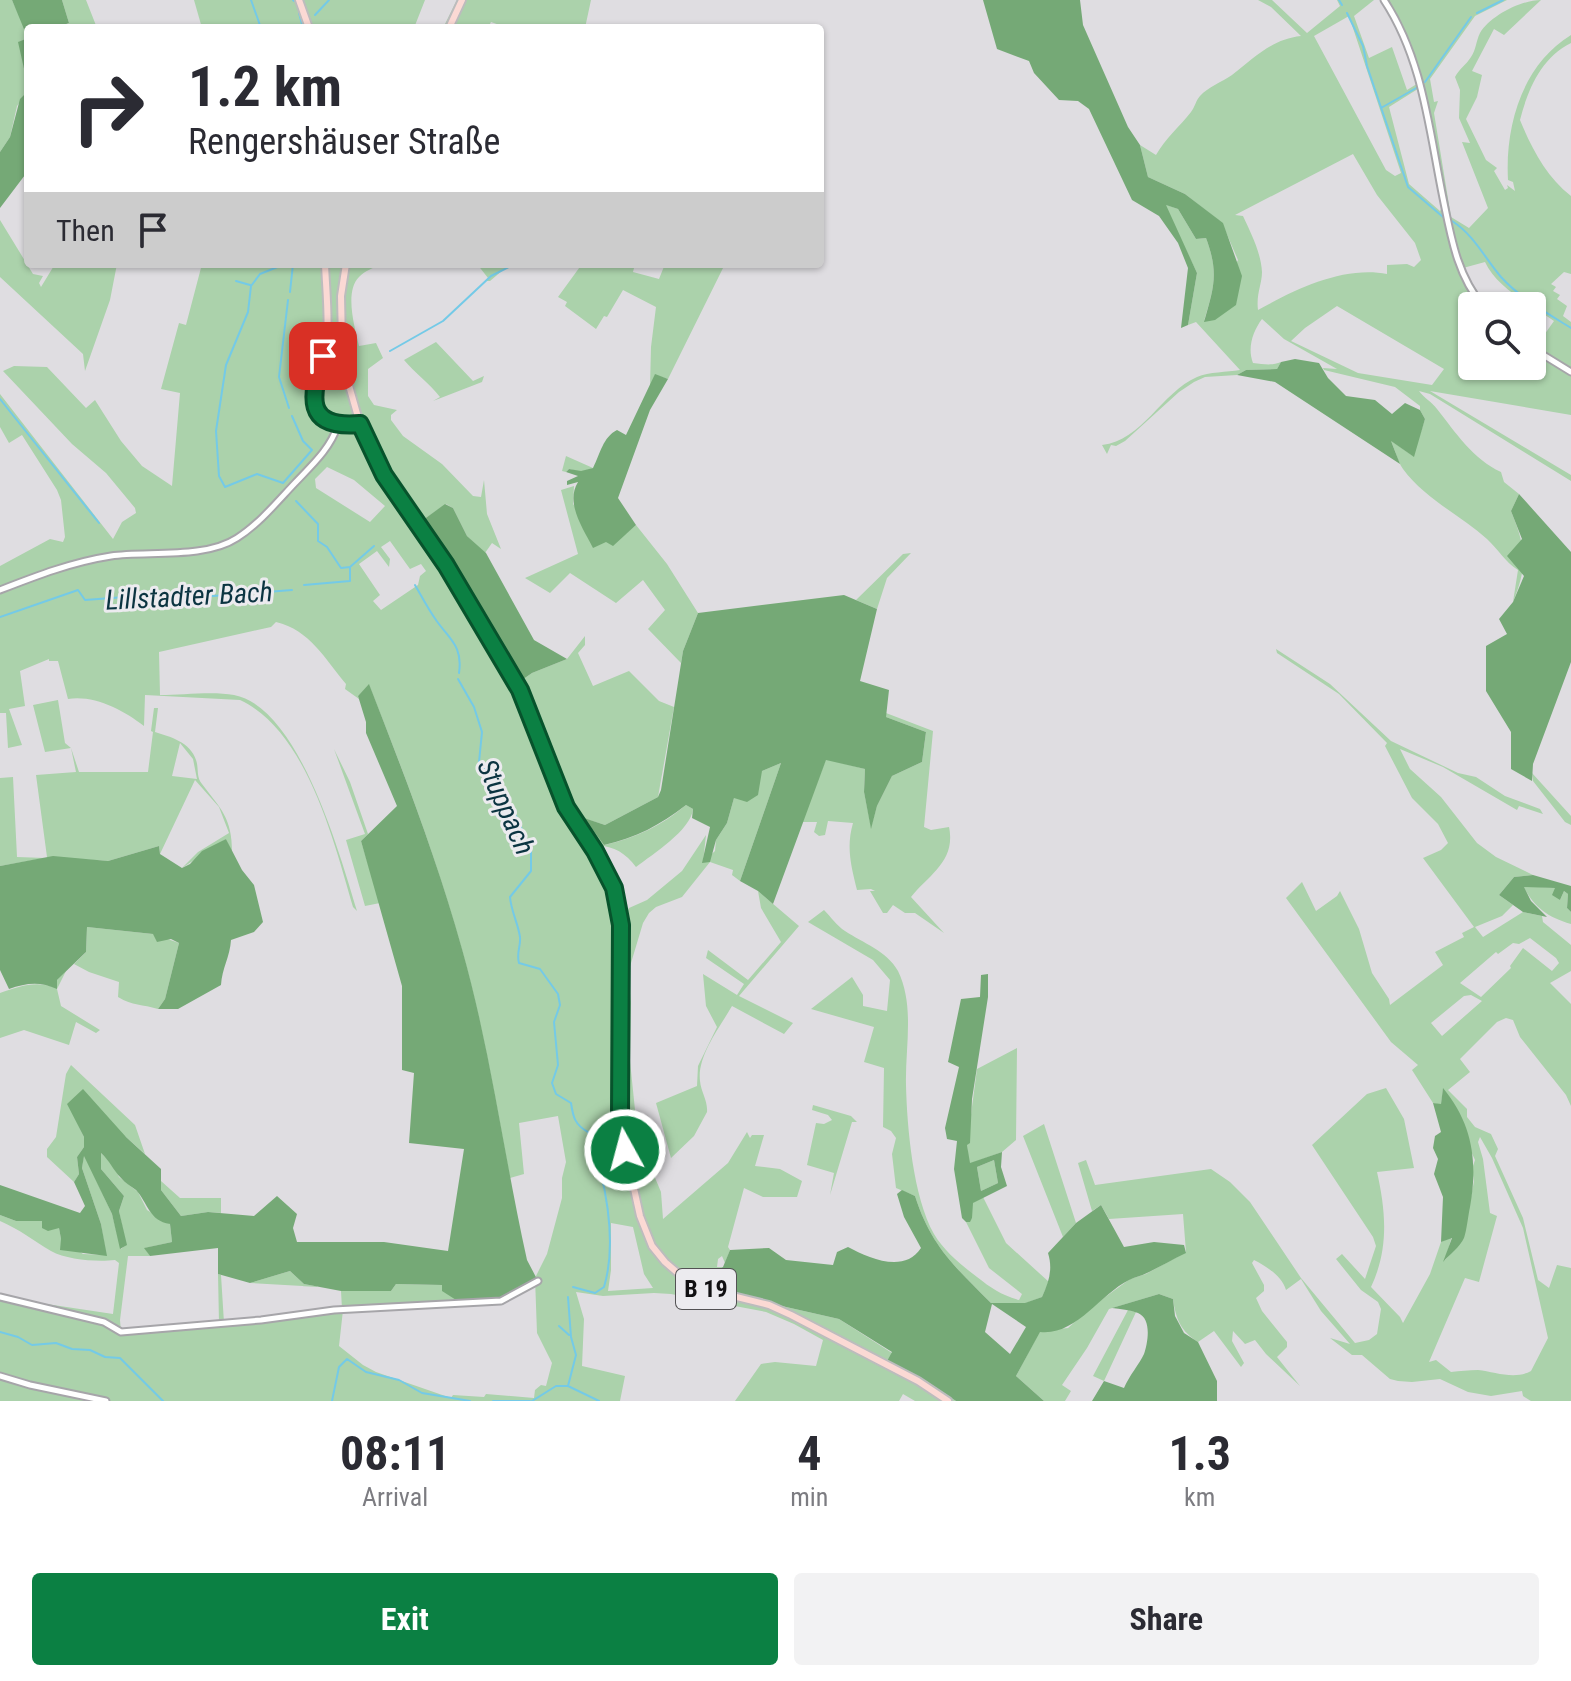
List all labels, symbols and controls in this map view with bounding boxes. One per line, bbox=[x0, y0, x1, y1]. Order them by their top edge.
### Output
text: 1.2 km bbox=[188, 54, 342, 120]
icon: right bbox=[56, 56, 160, 160]
text: Rengershäuser Straße bbox=[188, 121, 501, 163]
icon: arrive bbox=[131, 208, 175, 252]
text: Then bbox=[56, 213, 115, 248]
map controls bbox=[1458, 292, 1546, 380]
button: search bbox=[1458, 292, 1546, 380]
pin bbox=[289, 322, 357, 390]
icon: arrive bbox=[301, 334, 345, 378]
water label: Lillstadter Bach bbox=[105, 575, 273, 617]
water label: Stuppach bbox=[470, 754, 542, 860]
position arrow bbox=[583, 1108, 667, 1192]
road number: B 19 bbox=[676, 1269, 736, 1309]
text: 08:11 bbox=[340, 1425, 450, 1482]
text: 4 bbox=[797, 1425, 821, 1482]
text: 1.3 bbox=[1168, 1425, 1231, 1482]
text: Arrival bbox=[362, 1482, 428, 1512]
text: min bbox=[790, 1482, 828, 1512]
text: km bbox=[1184, 1482, 1215, 1512]
button: Exit bbox=[32, 1573, 778, 1665]
button: Share bbox=[794, 1573, 1539, 1665]

